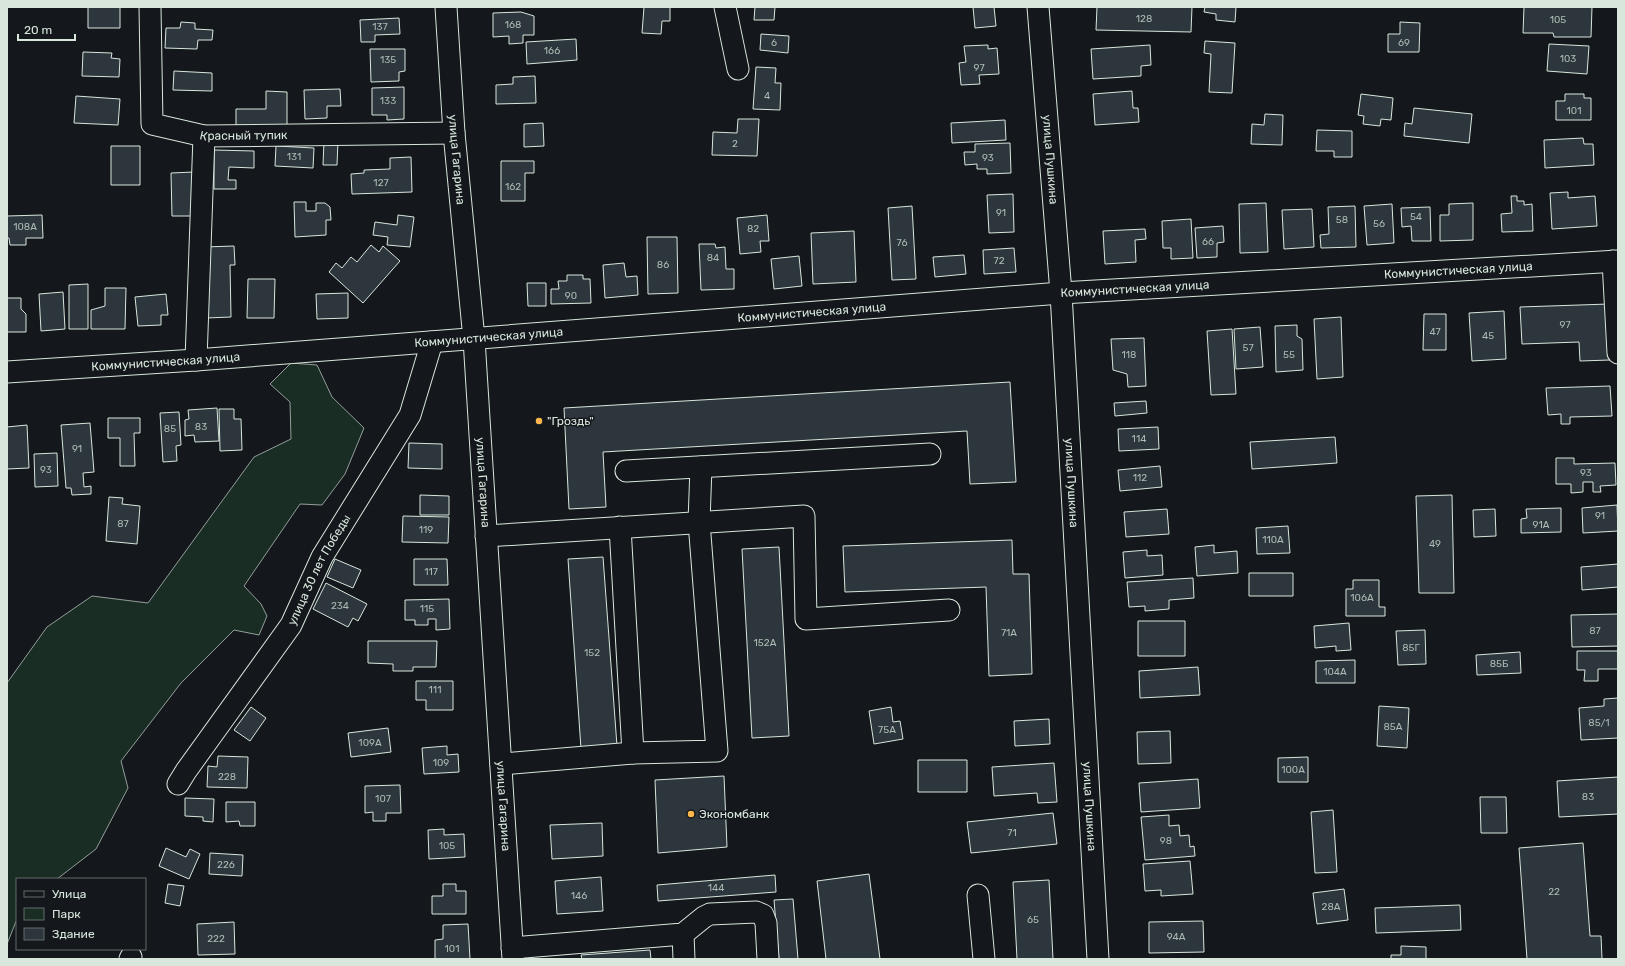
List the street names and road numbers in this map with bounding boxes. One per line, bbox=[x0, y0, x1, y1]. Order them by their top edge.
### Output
street label: улица Гагарина bbox=[446, 114, 468, 205]
street label: улица Пушкина bbox=[1040, 114, 1061, 205]
street label: Красный тупик bbox=[198, 128, 288, 144]
street label: Коммунистическая улица bbox=[1384, 259, 1533, 281]
street label: Коммунистическая улица bbox=[1060, 277, 1210, 300]
street label: Коммунистическая улица bbox=[737, 300, 887, 325]
street label: Коммунистическая улица bbox=[414, 325, 564, 350]
street label: Коммунистическая улица bbox=[91, 350, 241, 374]
street label: улица Гагарина bbox=[473, 437, 493, 528]
street label: улица Пушкина bbox=[1062, 438, 1081, 528]
street label: улица 30 лет Победы bbox=[285, 512, 354, 628]
street label: улица Гагарина bbox=[494, 760, 513, 852]
street label: улица Пушкина bbox=[1080, 761, 1099, 852]

